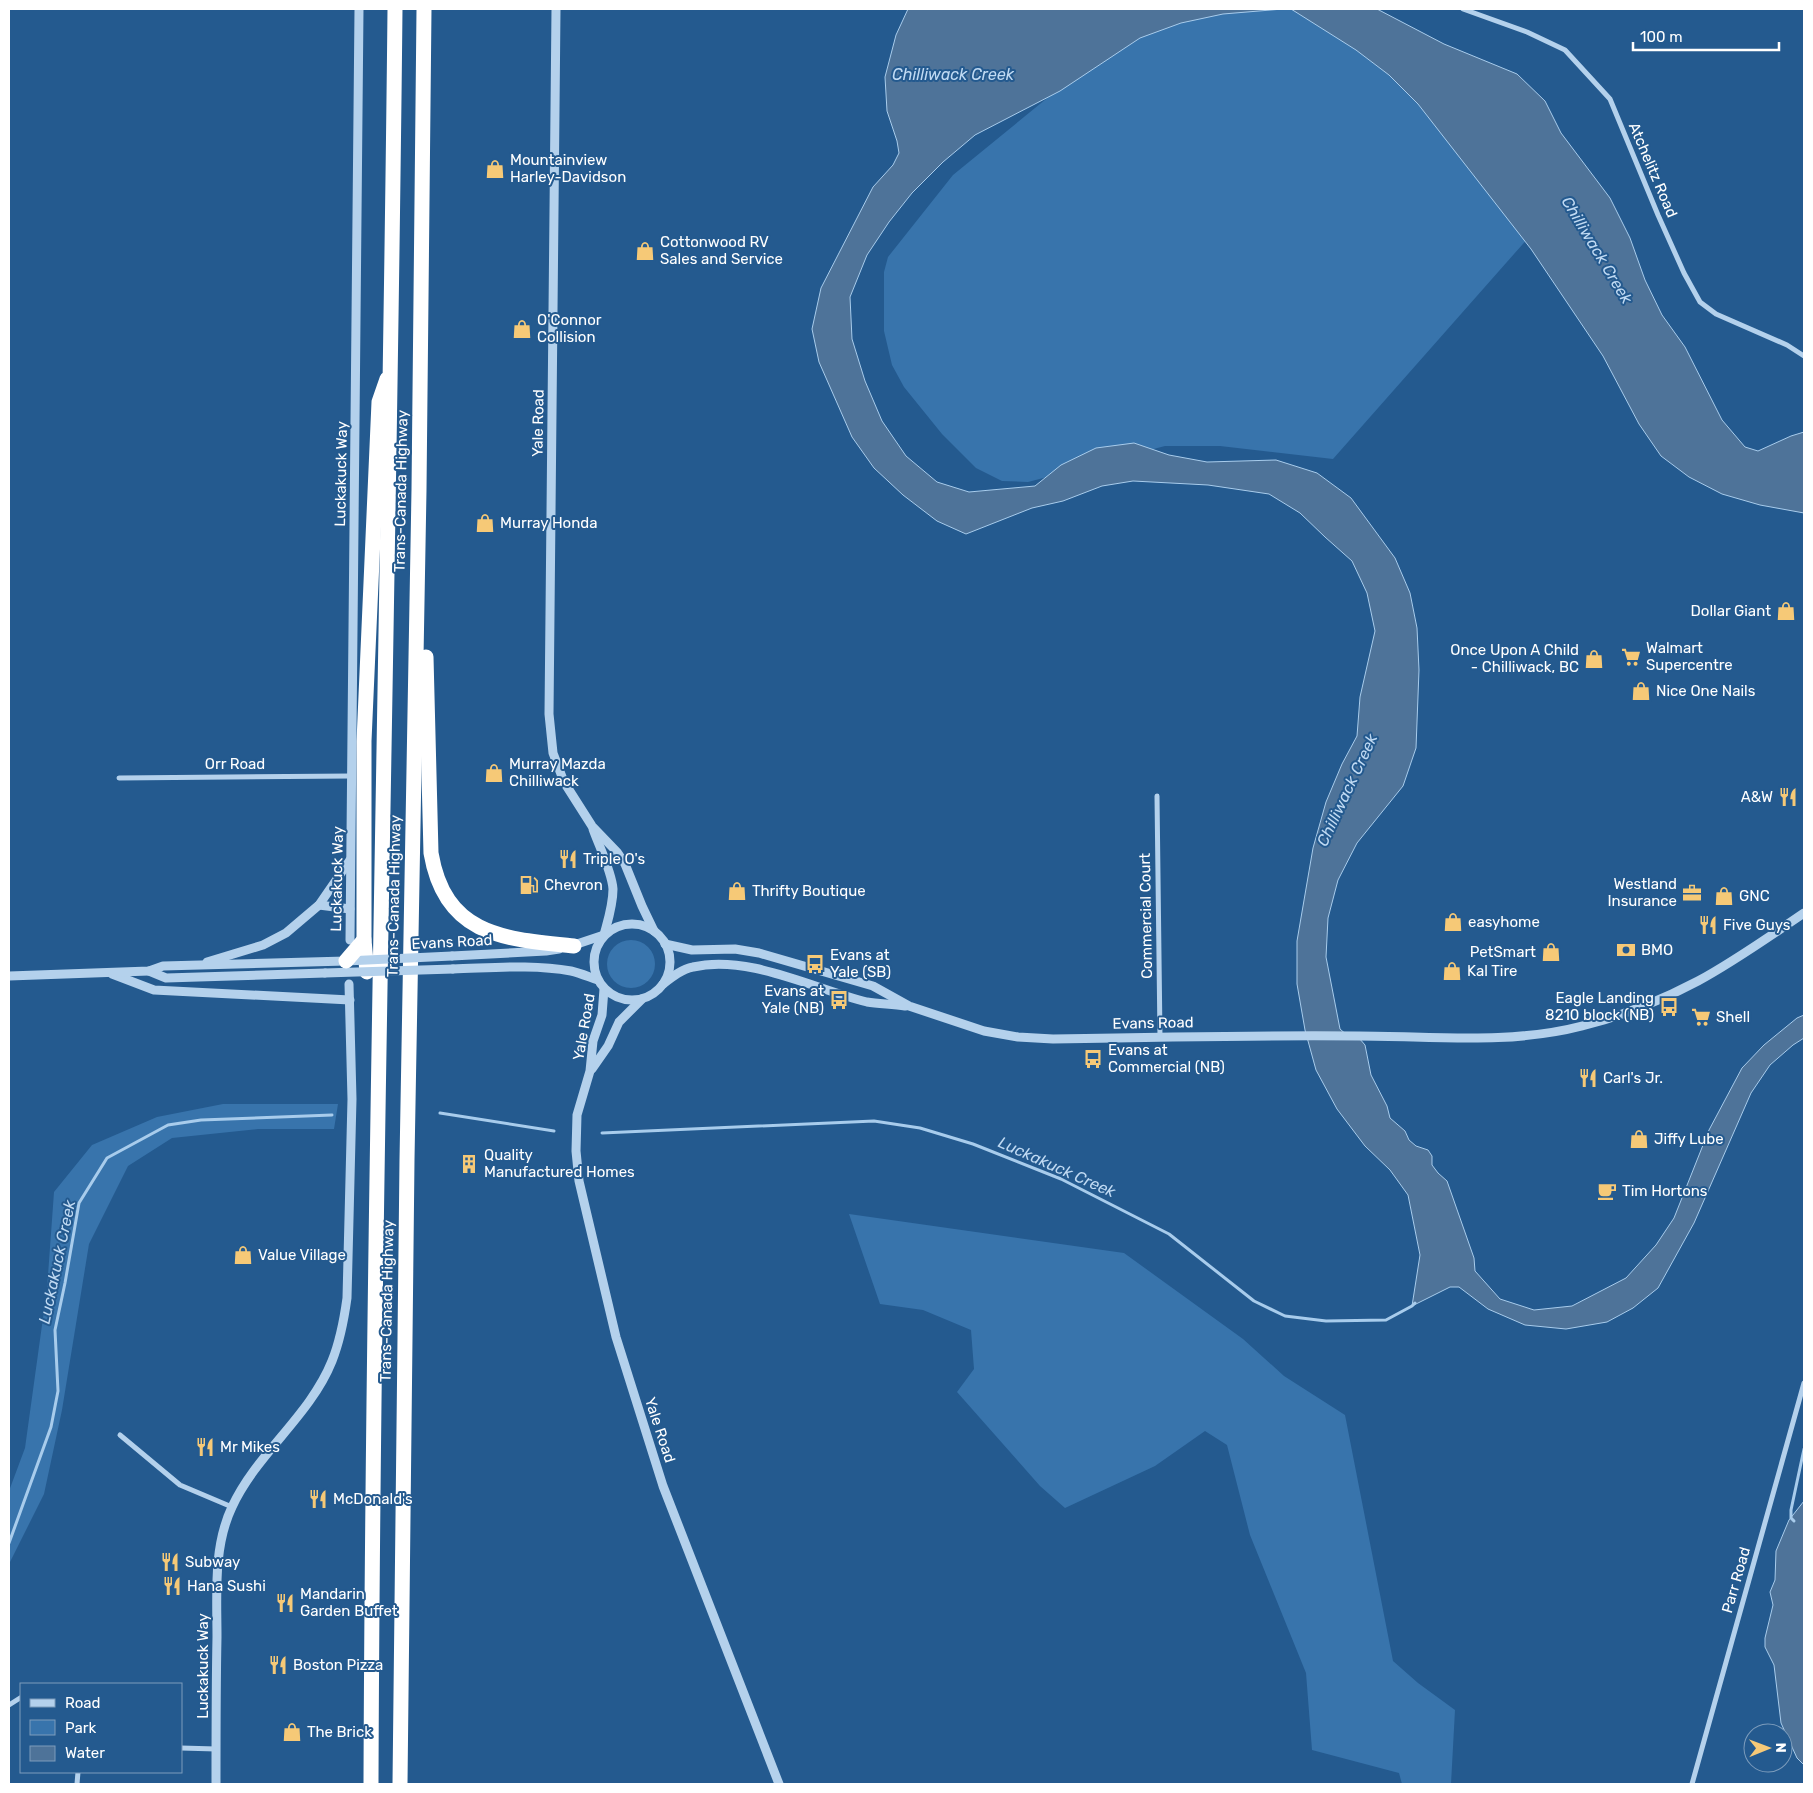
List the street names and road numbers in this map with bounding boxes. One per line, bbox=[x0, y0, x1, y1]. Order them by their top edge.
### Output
street label: Atchelitz Road bbox=[1625, 120, 1681, 220]
street label: Yale Road bbox=[528, 389, 548, 457]
street label: Trans-Canada Highway bbox=[391, 410, 411, 572]
street label: Luckakuck Way bbox=[331, 421, 351, 527]
street label: Orr Road bbox=[205, 755, 265, 773]
street label: Trans-Canada Highway bbox=[384, 815, 404, 977]
street label: Luckakuck Way bbox=[327, 826, 347, 932]
street label: Commercial Court bbox=[1136, 853, 1156, 979]
street label: Evans Road bbox=[411, 931, 493, 953]
street label: Yale Road bbox=[569, 992, 599, 1062]
street label: Evans Road bbox=[1112, 1013, 1194, 1033]
street label: Trans-Canada Highway bbox=[377, 1220, 397, 1382]
street label: Yale Road bbox=[641, 1395, 679, 1465]
street label: Parr Road bbox=[1718, 1545, 1754, 1615]
street label: Luckakuck Way bbox=[194, 1613, 212, 1719]

